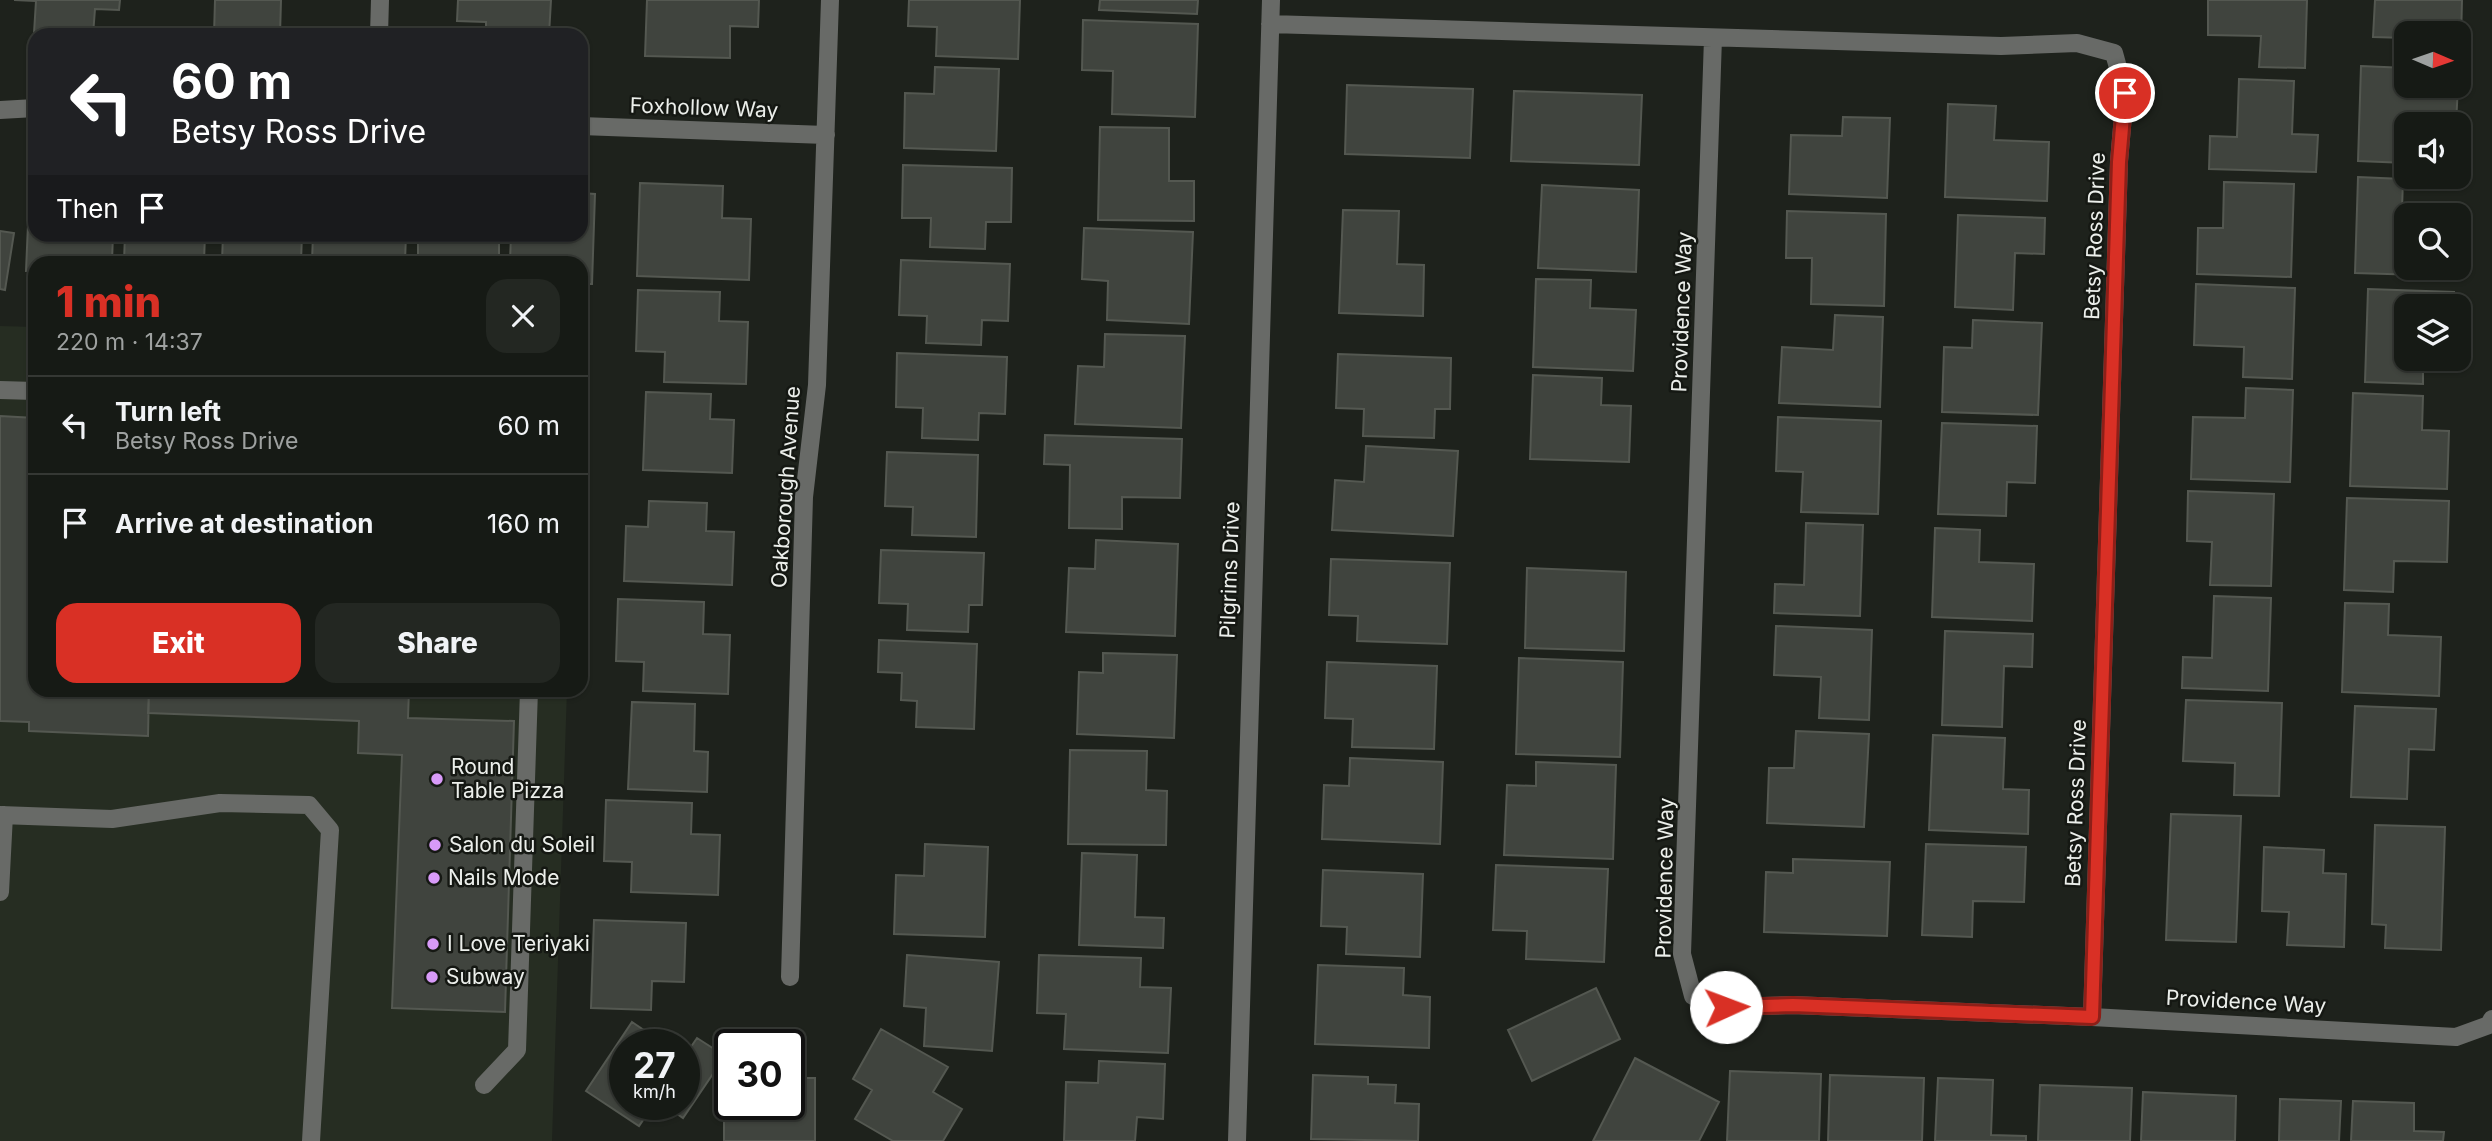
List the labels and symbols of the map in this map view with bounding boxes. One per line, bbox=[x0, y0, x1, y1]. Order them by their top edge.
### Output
north arrow bbox=[2394, 21, 2471, 98]
pin bbox=[2095, 63, 2155, 123]
street label: Foxhollow Way bbox=[629, 92, 779, 123]
street label: Betsy Ross Drive bbox=[2079, 152, 2110, 320]
street label: Providence Way bbox=[1666, 231, 1697, 393]
street label: Oakborough Avenue bbox=[766, 385, 805, 589]
street label: Pilgrims Drive bbox=[1215, 501, 1244, 639]
street label: Betsy Ross Drive bbox=[2060, 719, 2091, 887]
place label: Round Table Pizza bbox=[451, 754, 564, 803]
marker: Round Table Pizza bbox=[429, 771, 445, 787]
street label: Providence Way bbox=[1651, 797, 1678, 959]
place label: Salon du Soleil bbox=[449, 832, 595, 857]
marker: Salon du Soleil bbox=[427, 837, 443, 853]
place label: Nails Mode bbox=[448, 865, 559, 890]
marker: Nails Mode bbox=[426, 870, 442, 886]
place label: I Love Teriyaki bbox=[447, 931, 590, 956]
marker: I Love Teriyaki bbox=[425, 936, 441, 952]
place label: Subway bbox=[446, 964, 525, 989]
marker: Subway bbox=[424, 969, 440, 985]
position arrow bbox=[1689, 970, 1763, 1044]
street label: Providence Way bbox=[2165, 985, 2327, 1018]
speed limit sign: 30 bbox=[714, 1029, 805, 1120]

